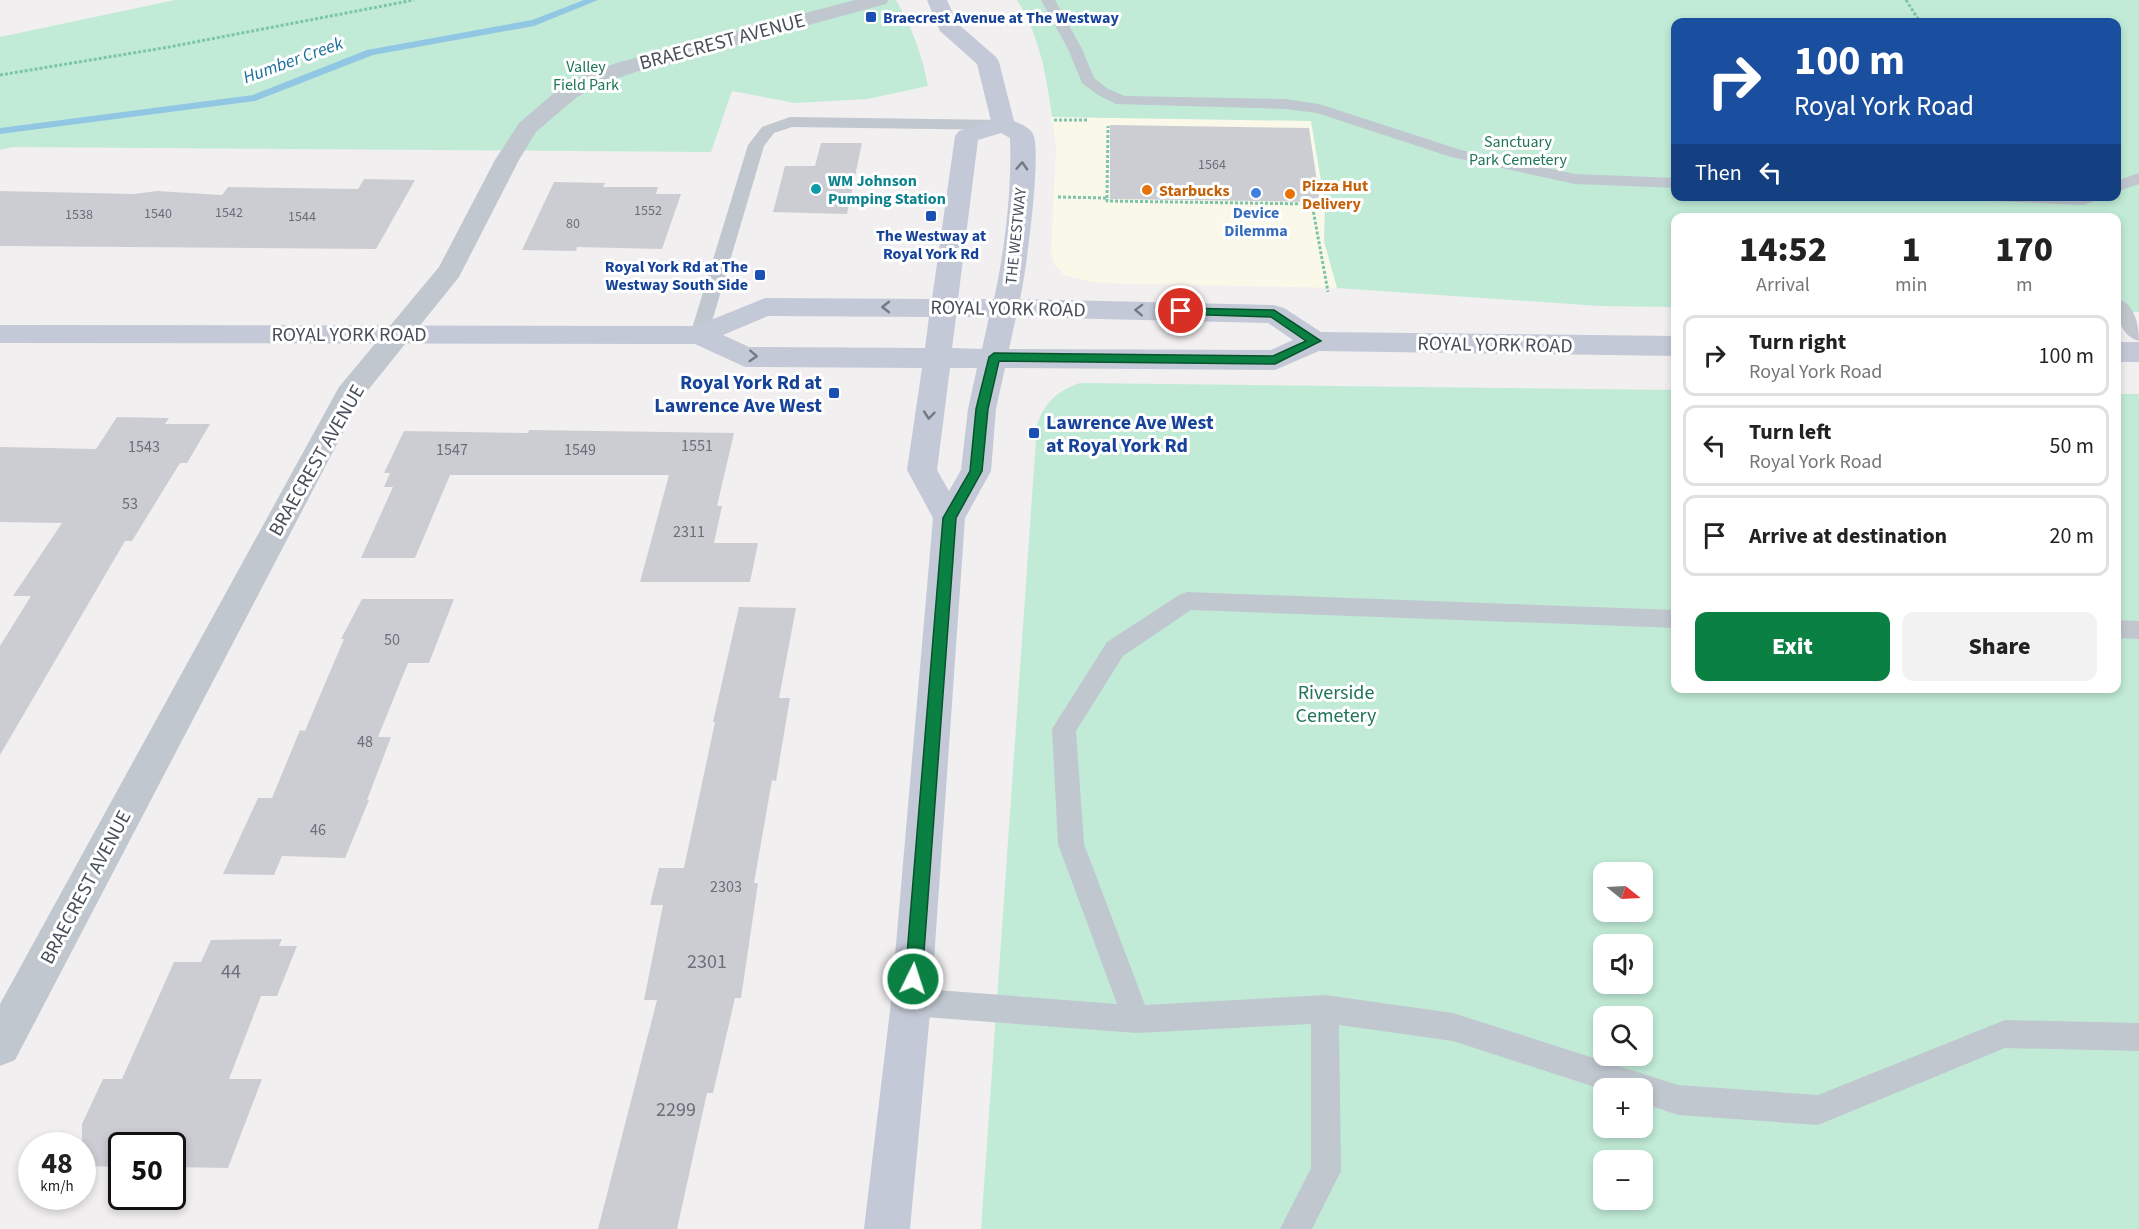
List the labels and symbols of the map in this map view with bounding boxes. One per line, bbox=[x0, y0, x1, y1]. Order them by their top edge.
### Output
street label: BRAECREST AVENUE bbox=[636, 6, 808, 78]
place label: Braecrest Avenue at The Westway bbox=[883, 7, 1119, 29]
marker: Braecrest Avenue at The Westway bbox=[864, 10, 878, 24]
water label: Humber Creek bbox=[240, 31, 347, 90]
park label: Valley Field Park bbox=[553, 56, 619, 96]
park label: Sanctuary Park Cemetery bbox=[1469, 131, 1567, 171]
house number: 1564 bbox=[1198, 155, 1226, 175]
one-way arrow bbox=[1016, 162, 1029, 171]
place label: WM Johnson Pumping Station bbox=[828, 170, 946, 210]
place label: Pizza Hut Delivery bbox=[1302, 175, 1368, 215]
place label: Starbucks bbox=[1159, 180, 1230, 202]
marker: WM Johnson Pumping Station bbox=[809, 182, 823, 196]
marker: Starbucks bbox=[1140, 183, 1154, 197]
street label: THE WESTWAY bbox=[1000, 186, 1032, 286]
marker: Device Dilemma bbox=[1249, 186, 1263, 200]
marker: Pizza Hut Delivery bbox=[1283, 187, 1297, 201]
house number: 1552 bbox=[634, 201, 662, 221]
place label: Device Dilemma bbox=[1224, 202, 1288, 242]
house number: 1542 bbox=[215, 203, 243, 223]
house number: 1540 bbox=[144, 204, 172, 224]
house number: 1538 bbox=[65, 205, 93, 225]
house number: 1544 bbox=[288, 207, 316, 227]
marker: The Westway at Royal York Rd bbox=[924, 209, 938, 223]
house number: 80 bbox=[566, 214, 580, 234]
place label: The Westway at Royal York Rd bbox=[876, 225, 986, 265]
place label: Royal York Rd at The Westway South Side bbox=[605, 256, 748, 296]
marker: Royal York Rd at The Westway South Side bbox=[753, 268, 767, 282]
pin bbox=[1155, 285, 1206, 336]
street label: ROYAL YORK ROAD bbox=[930, 294, 1086, 324]
one-way arrow bbox=[882, 301, 891, 313]
one-way arrow bbox=[1135, 304, 1144, 316]
street label: ROYAL YORK ROAD bbox=[271, 321, 427, 349]
street label: ROYAL YORK ROAD bbox=[1417, 330, 1573, 360]
one-way arrow bbox=[748, 349, 757, 362]
place label: Royal York Rd at Lawrence Ave West bbox=[654, 369, 822, 420]
street label: BRAECREST AVENUE bbox=[262, 380, 372, 541]
marker: Royal York Rd at Lawrence Ave West bbox=[827, 386, 841, 400]
place label: Lawrence Ave West at Royal York Rd bbox=[1046, 409, 1214, 460]
one-way arrow bbox=[923, 410, 936, 419]
marker: Lawrence Ave West at Royal York Rd bbox=[1027, 426, 1041, 440]
house number: 1551 bbox=[681, 435, 713, 457]
house number: 1543 bbox=[128, 436, 160, 458]
house number: 1547 bbox=[436, 439, 468, 461]
house number: 1549 bbox=[564, 439, 596, 461]
house number: 53 bbox=[122, 493, 138, 515]
house number: 2311 bbox=[673, 521, 705, 543]
house number: 50 bbox=[384, 629, 400, 651]
park label: Riverside Cemetery bbox=[1296, 679, 1377, 730]
house number: 48 bbox=[357, 731, 373, 753]
street label: BRAECREST AVENUE bbox=[33, 806, 138, 969]
house number: 46 bbox=[310, 819, 326, 841]
north arrow bbox=[1593, 862, 1653, 922]
house number: 2303 bbox=[710, 876, 742, 898]
position arrow bbox=[881, 947, 945, 1011]
house number: 2301 bbox=[687, 948, 727, 976]
house number: 44 bbox=[221, 958, 241, 986]
house number: 2299 bbox=[656, 1096, 696, 1124]
speed limit sign: 50 bbox=[108, 1132, 186, 1210]

